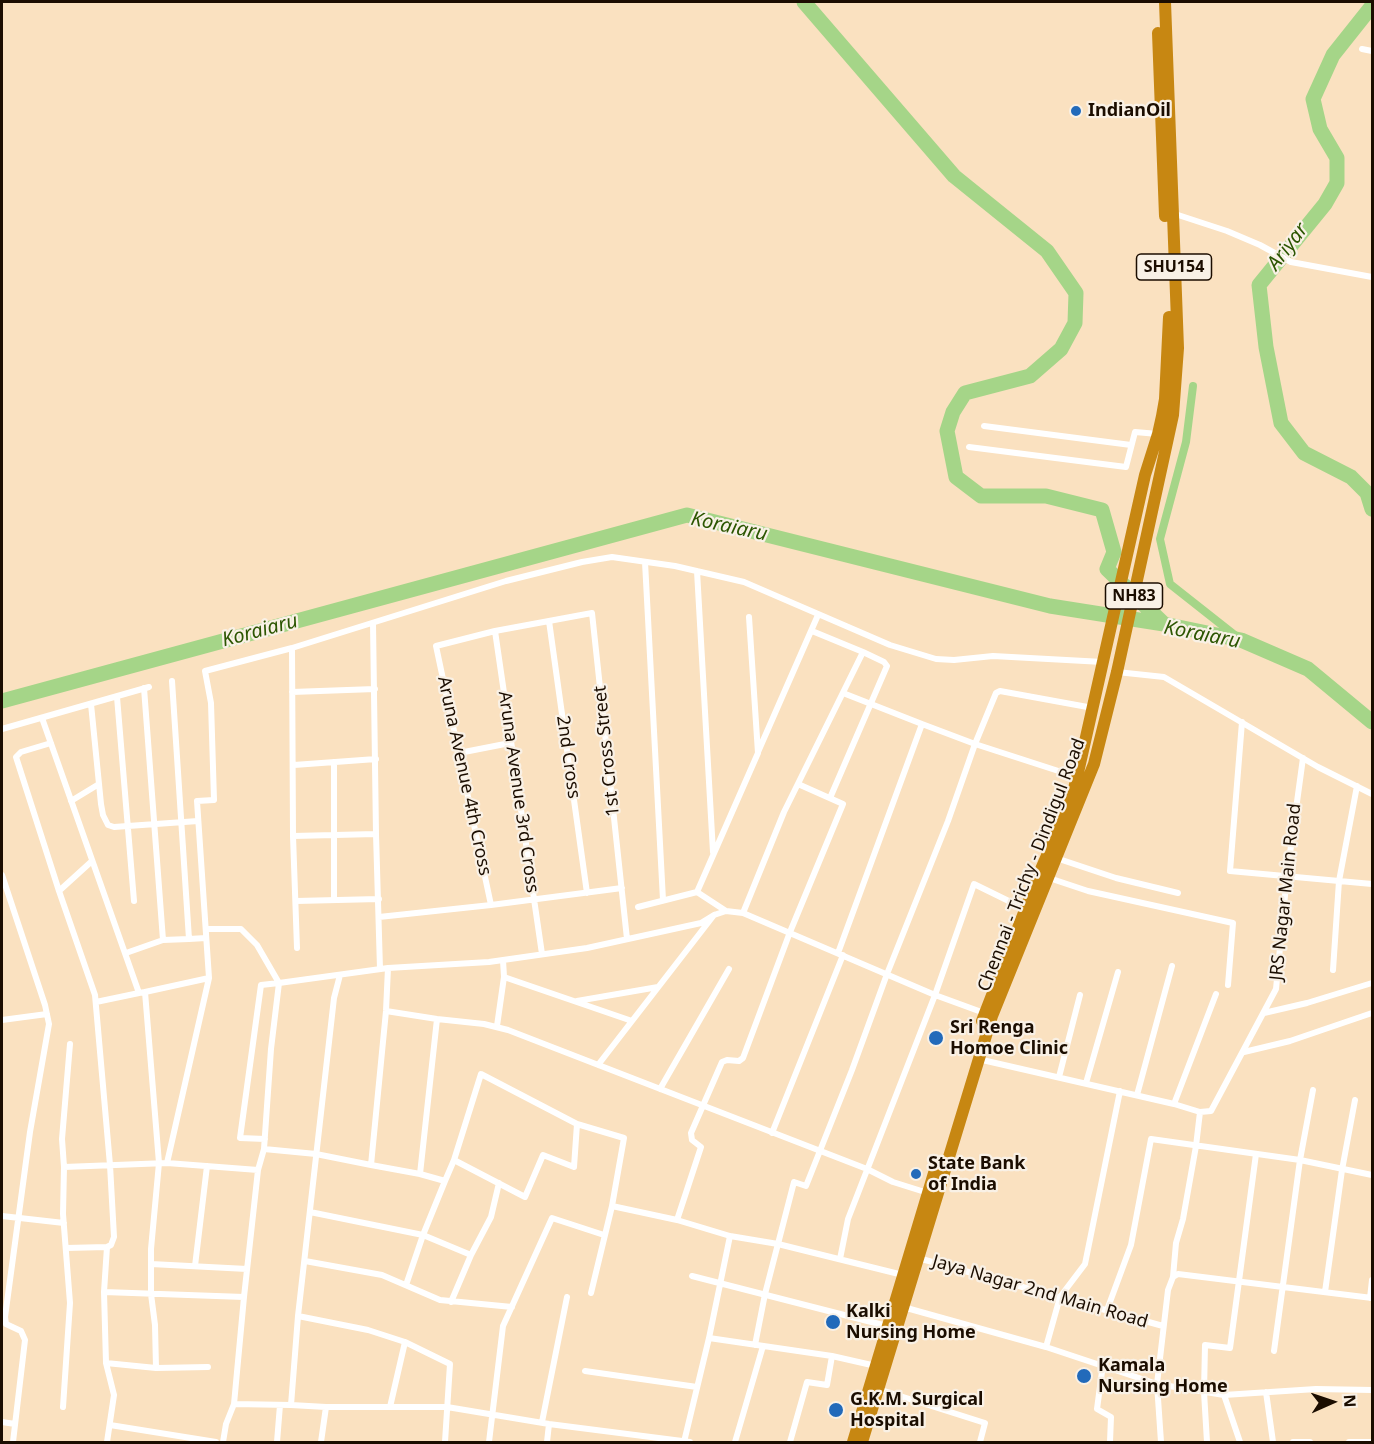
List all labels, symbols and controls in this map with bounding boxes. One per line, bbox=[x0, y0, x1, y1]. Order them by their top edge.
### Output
place label: IndianOil bbox=[1088, 100, 1171, 122]
marker: IndianOil bbox=[1069, 104, 1083, 118]
water label: Ariyar bbox=[1262, 219, 1314, 275]
road number: SHU154 bbox=[1136, 254, 1212, 280]
water label: Koraiaru bbox=[689, 507, 769, 547]
road number: NH83 bbox=[1106, 583, 1162, 609]
water label: Koraiaru bbox=[219, 609, 301, 653]
water label: Koraiaru bbox=[1162, 616, 1242, 654]
street label: Aruna Avenue 4th Cross bbox=[432, 674, 496, 878]
street label: 1st Cross Street bbox=[589, 684, 625, 818]
street label: Aruna Avenue 3rd Cross bbox=[493, 690, 543, 894]
street label: 2nd Cross bbox=[551, 714, 585, 800]
street label: Chennai - Trichy - Dindigul Road bbox=[974, 735, 1090, 995]
street label: JRS Nagar Main Road bbox=[1266, 802, 1306, 982]
place label: Sri Renga Homoe Clinic bbox=[950, 1017, 1068, 1060]
marker: Sri Renga Homoe Clinic bbox=[927, 1029, 945, 1047]
place label: State Bank of India bbox=[928, 1153, 1025, 1196]
marker: State Bank of India bbox=[909, 1167, 923, 1181]
street label: Jaya Nagar 2nd Main Road bbox=[930, 1251, 1150, 1333]
place label: Kalki Nursing Home bbox=[846, 1301, 976, 1344]
marker: Kalki Nursing Home bbox=[824, 1313, 842, 1331]
place label: Kamala Nursing Home bbox=[1098, 1355, 1228, 1398]
marker: Kamala Nursing Home bbox=[1075, 1367, 1093, 1385]
north arrow bbox=[1302, 1372, 1362, 1432]
place label: G.K.M. Surgical Hospital bbox=[850, 1389, 983, 1432]
text: N bbox=[1339, 1394, 1361, 1408]
marker: G.K.M. Surgical Hospital bbox=[827, 1401, 845, 1419]

